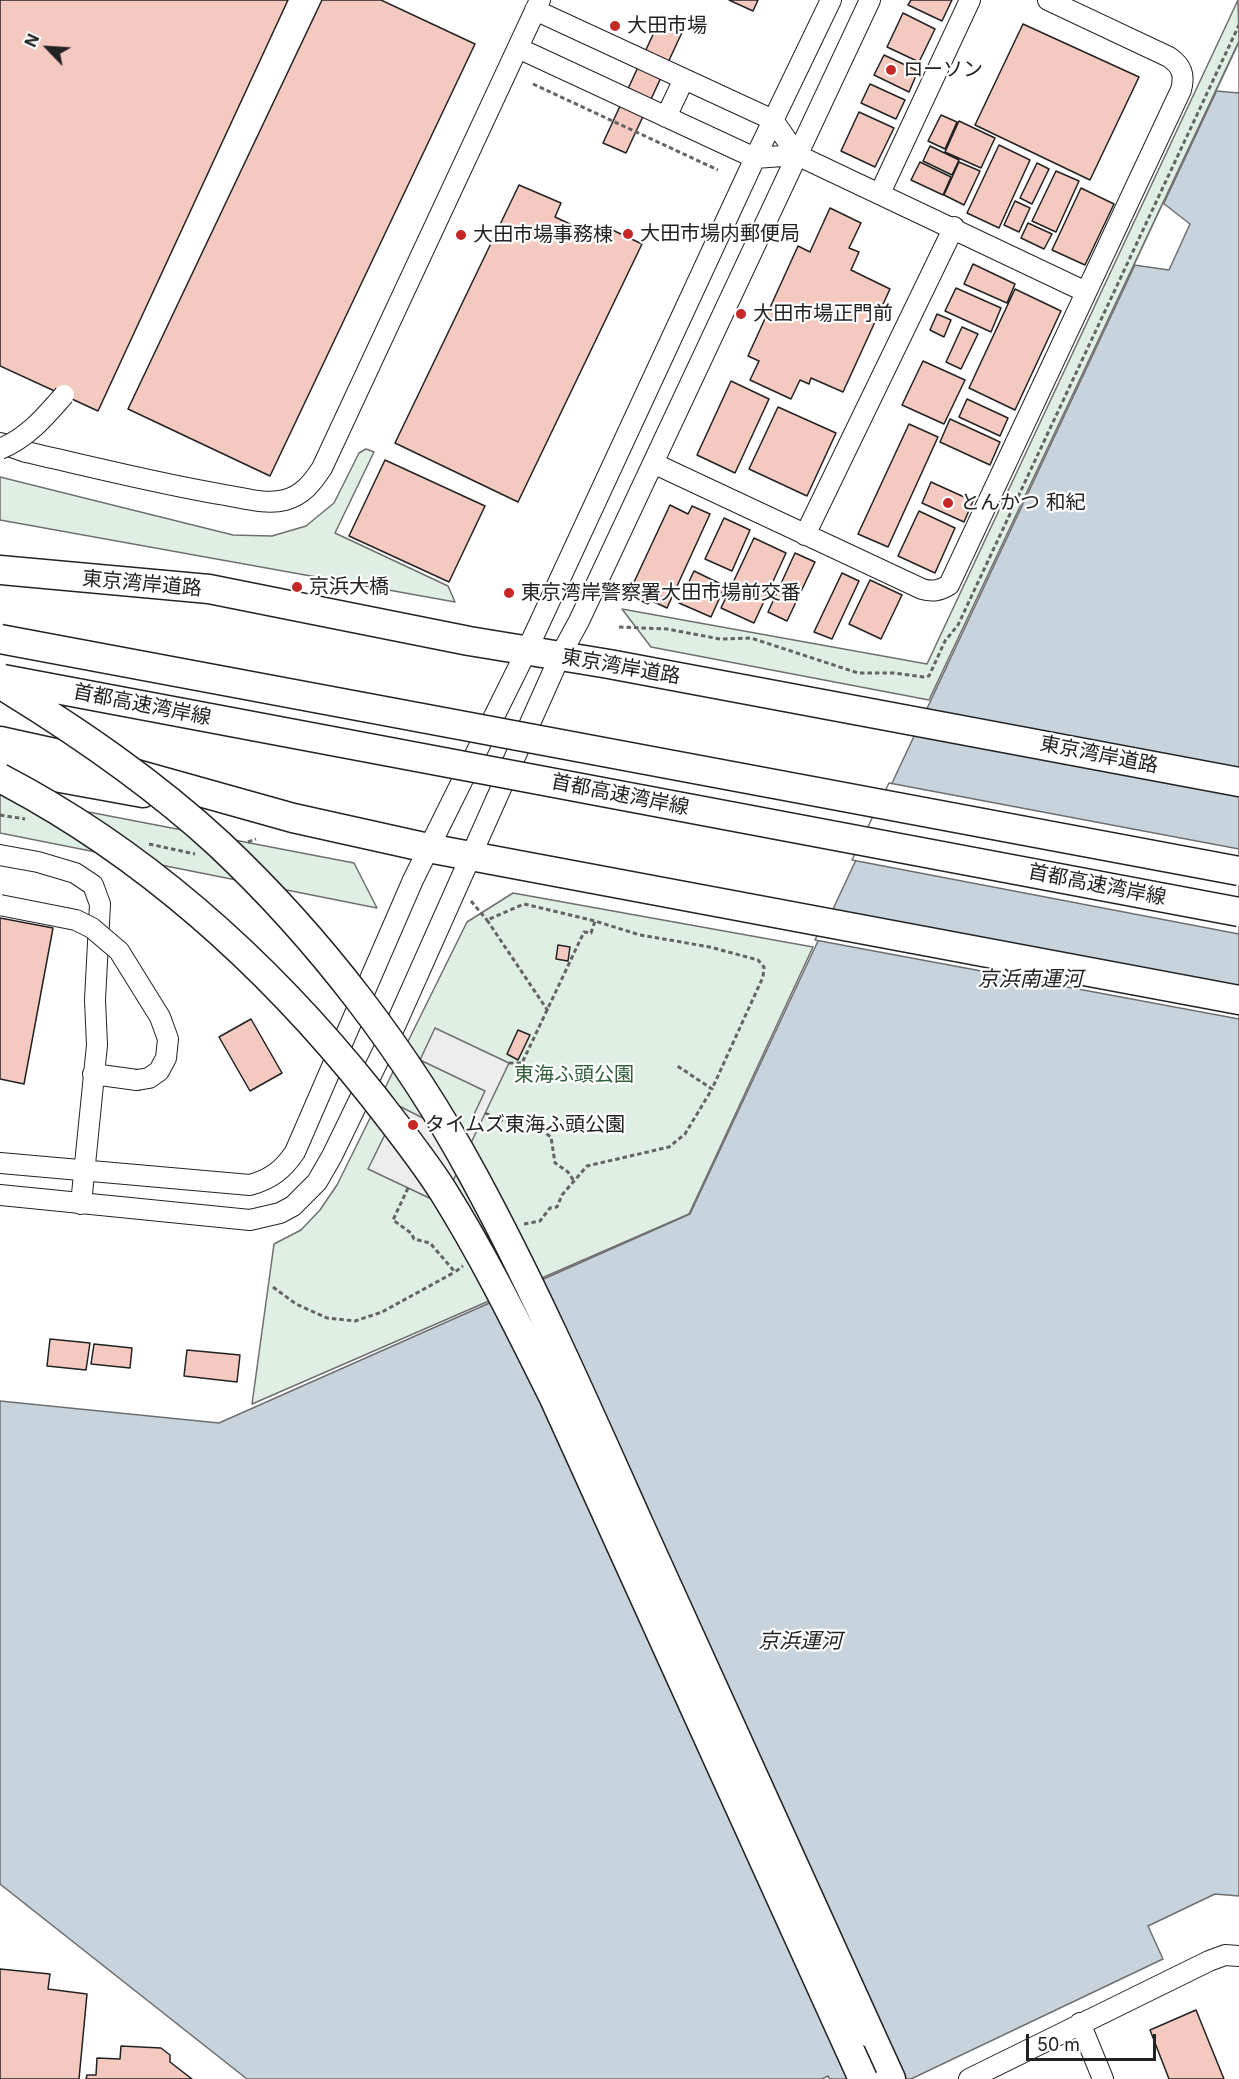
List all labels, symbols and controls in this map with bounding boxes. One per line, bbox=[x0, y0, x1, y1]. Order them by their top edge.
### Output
place label: 大田市場 bbox=[627, 14, 707, 38]
north arrow bbox=[18, 18, 78, 78]
marker: 大田市場 bbox=[608, 19, 622, 33]
text: N bbox=[20, 31, 43, 50]
place label: ローソン bbox=[903, 58, 983, 82]
marker: ローソン bbox=[884, 63, 898, 77]
place label: 大田市場内郵便局 bbox=[640, 222, 800, 246]
place label: 大田市場事務棟 bbox=[473, 223, 613, 247]
marker: 大田市場内郵便局 bbox=[621, 227, 635, 241]
marker: 大田市場事務棟 bbox=[454, 228, 468, 242]
place label: 大田市場正門前 bbox=[753, 302, 893, 326]
marker: 大田市場正門前 bbox=[734, 307, 748, 321]
place label: とんかつ 和紀 bbox=[960, 491, 1086, 515]
marker: とんかつ 和紀 bbox=[941, 496, 955, 510]
street label: 東京湾岸道路 bbox=[81, 567, 203, 601]
place label: 京浜大橋 bbox=[309, 575, 389, 599]
marker: 京浜大橋 bbox=[290, 580, 304, 594]
place label: 東京湾岸警察署大田市場前交番 bbox=[521, 581, 801, 605]
marker: 東京湾岸警察署大田市場前交番 bbox=[502, 586, 516, 600]
street label: 東京湾岸道路 bbox=[560, 645, 682, 689]
street label: 首都高速湾岸線 bbox=[71, 680, 213, 730]
street label: 東京湾岸道路 bbox=[1038, 732, 1160, 778]
street label: 首都高速湾岸線 bbox=[549, 770, 691, 820]
street label: 首都高速湾岸線 bbox=[1026, 860, 1168, 910]
water label: 京浜南運河 bbox=[978, 967, 1082, 993]
park label: 東海ふ頭公園 bbox=[514, 1063, 634, 1087]
place label: タイムズ東海ふ頭公園 bbox=[425, 1113, 625, 1137]
marker: タイムズ東海ふ頭公園 bbox=[406, 1118, 420, 1132]
water label: 京浜運河 bbox=[758, 1629, 842, 1655]
scale bar bbox=[1029, 2022, 1160, 2060]
text: 50 m bbox=[1037, 2034, 1080, 2055]

